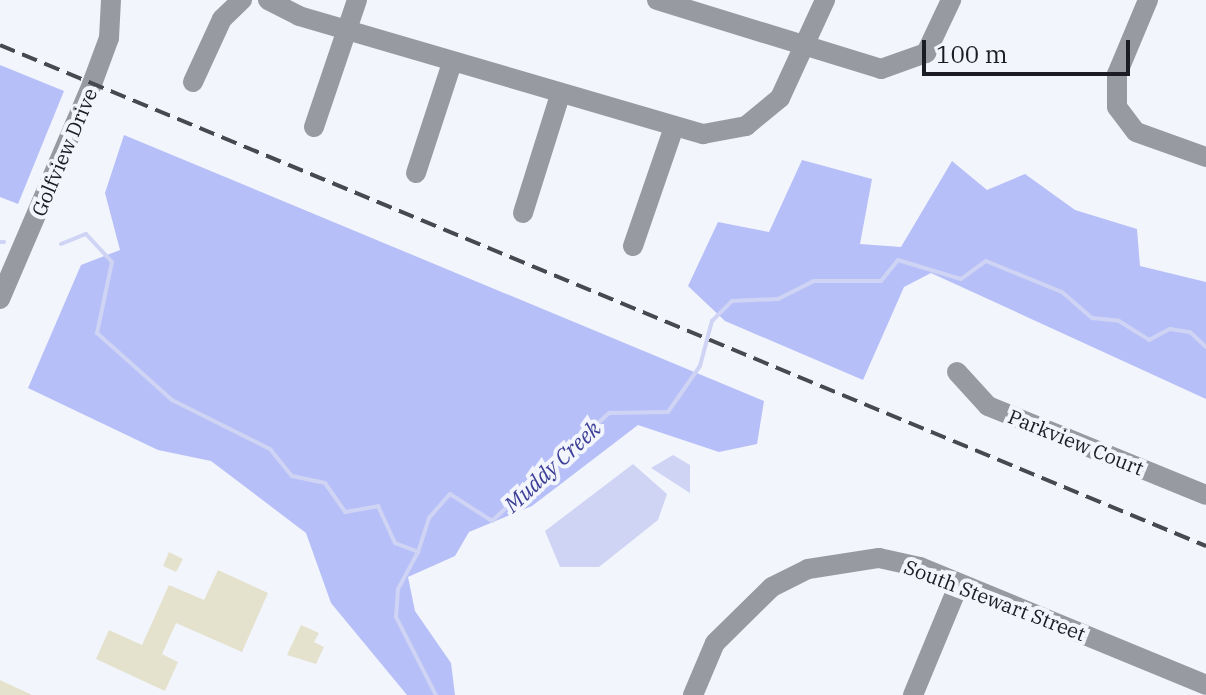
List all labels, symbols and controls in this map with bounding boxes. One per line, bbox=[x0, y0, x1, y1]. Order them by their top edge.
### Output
scale bar bbox=[926, 24, 1134, 74]
text: 100 m bbox=[936, 38, 1008, 70]
street label: Golfview Drive bbox=[26, 84, 102, 220]
street label: Parkview Court bbox=[1005, 404, 1147, 480]
water label: Muddy Creek bbox=[498, 415, 606, 517]
street label: South Stewart Street bbox=[901, 554, 1089, 646]

